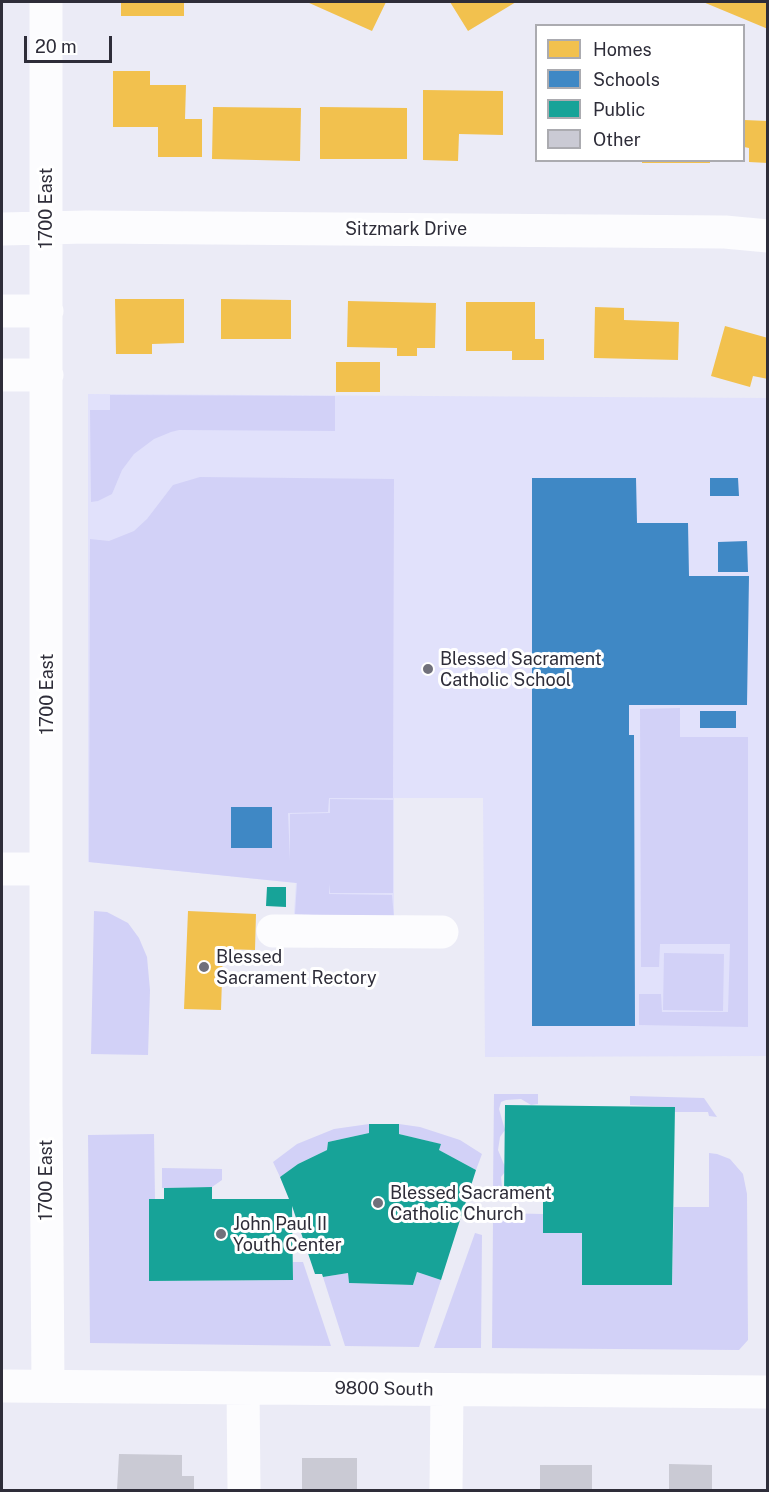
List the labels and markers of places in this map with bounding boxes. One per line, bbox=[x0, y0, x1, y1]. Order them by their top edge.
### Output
place label: Blessed Sacrament Catholic School bbox=[440, 648, 602, 690]
marker: Blessed Sacrament Catholic School bbox=[421, 662, 435, 676]
place label: Blessed Sacrament Rectory bbox=[216, 946, 377, 988]
marker: Blessed Sacrament Rectory bbox=[197, 960, 211, 974]
place label: Blessed Sacrament Catholic Church bbox=[390, 1182, 552, 1224]
marker: Blessed Sacrament Catholic Church bbox=[371, 1196, 385, 1210]
place label: John Paul II Youth Center bbox=[233, 1213, 342, 1256]
marker: John Paul II Youth Center bbox=[214, 1227, 228, 1241]

